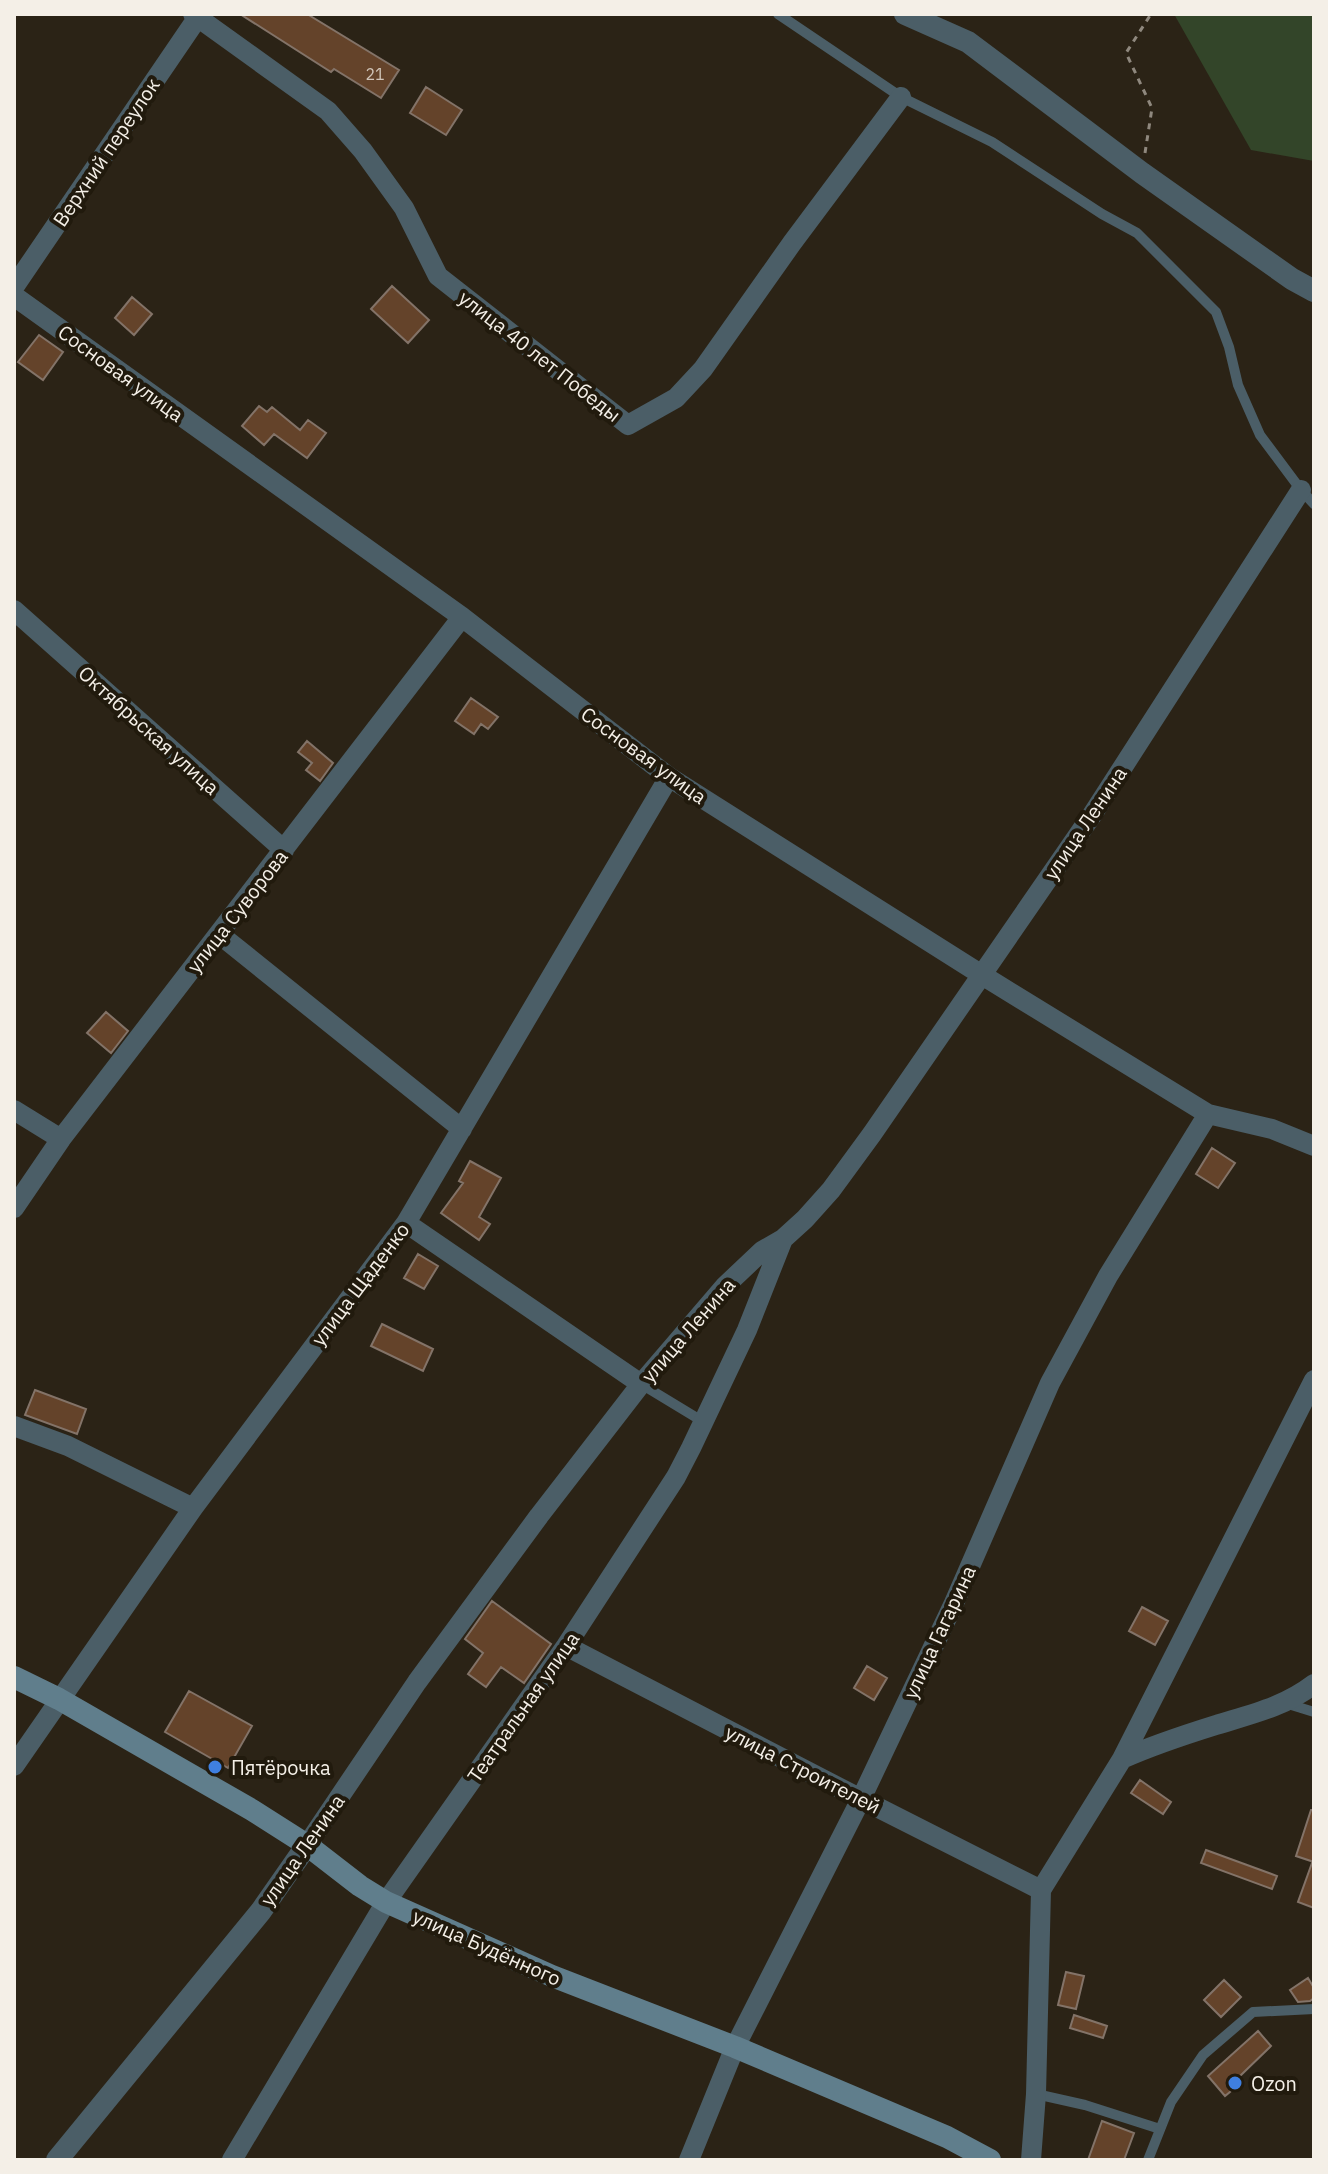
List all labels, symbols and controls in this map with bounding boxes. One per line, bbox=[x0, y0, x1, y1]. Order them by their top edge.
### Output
house number: 21 bbox=[365, 64, 385, 84]
street label: Верхний переулок bbox=[46, 72, 166, 232]
street label: улица 40 лет Победы bbox=[453, 284, 627, 428]
street label: Сосновая улица bbox=[53, 318, 190, 428]
street label: Октябрьская улица bbox=[73, 659, 225, 801]
street label: Сосновая улица bbox=[576, 700, 713, 810]
street label: улица Ленина bbox=[1037, 761, 1133, 885]
street label: улица Суворова bbox=[180, 844, 294, 978]
street label: улица Щаденко bbox=[305, 1217, 415, 1351]
street label: улица Ленина bbox=[635, 1272, 741, 1388]
street label: улица Гагарина bbox=[896, 1561, 982, 1703]
street label: Театральная улица bbox=[461, 1626, 585, 1788]
street label: улица Строителей bbox=[721, 1718, 885, 1820]
place label: Пятёрочка bbox=[231, 1754, 331, 1781]
marker: Пятёрочка bbox=[206, 1758, 224, 1776]
street label: улица Ленина bbox=[253, 1788, 351, 1911]
street label: улица Будённого bbox=[409, 1902, 565, 1992]
place label: Ozon bbox=[1251, 2070, 1297, 2097]
marker: Ozon bbox=[1226, 2074, 1244, 2092]

